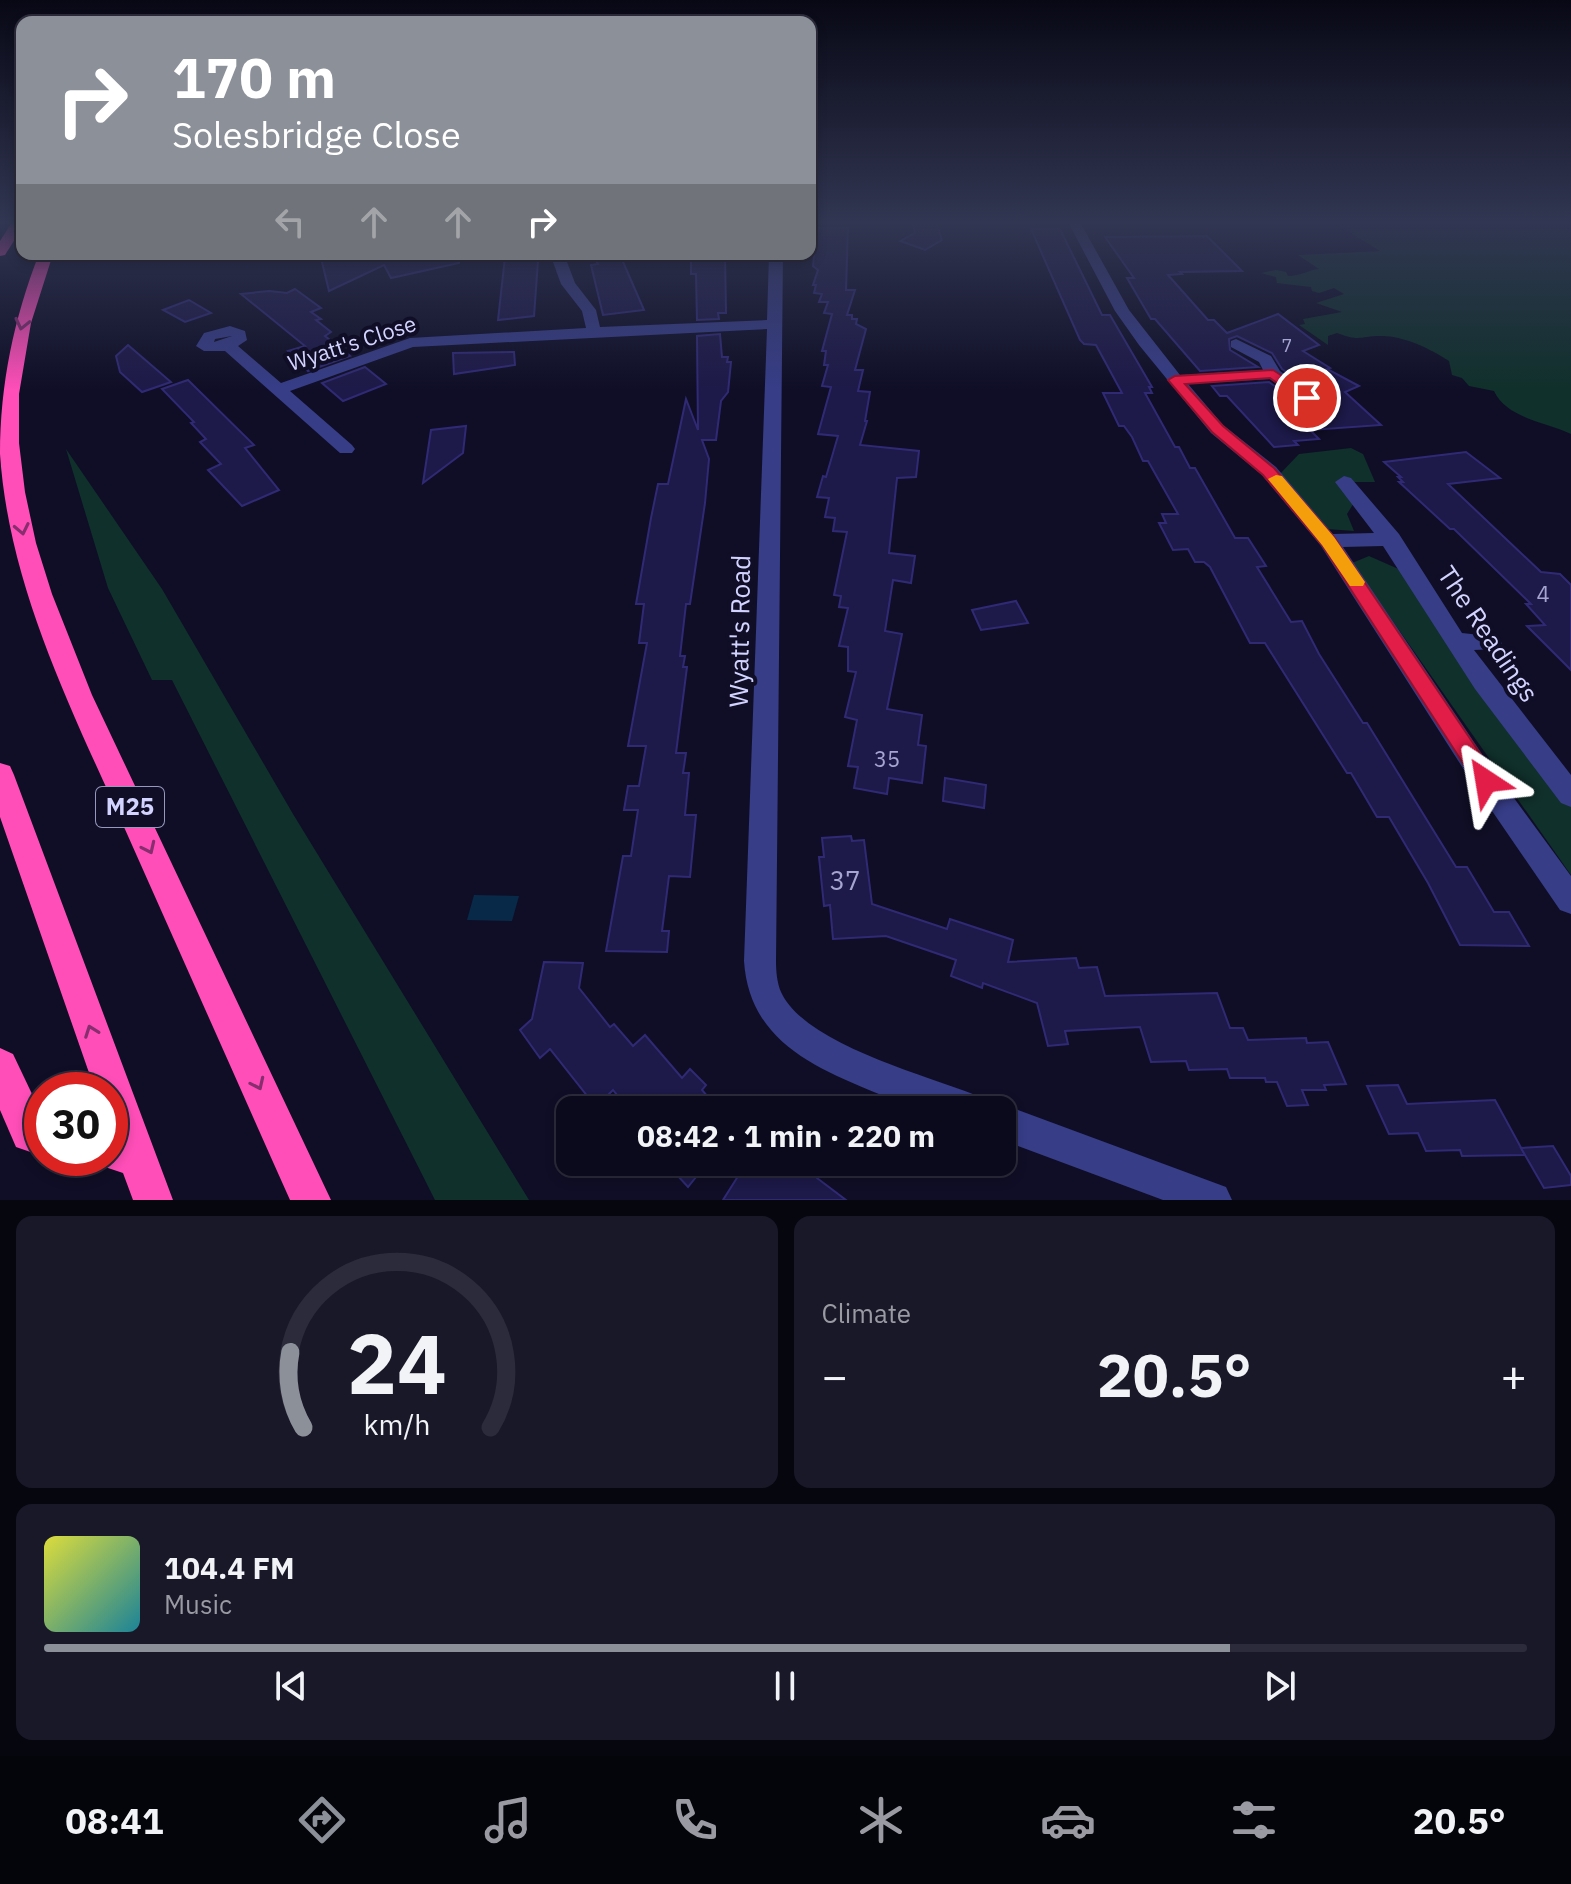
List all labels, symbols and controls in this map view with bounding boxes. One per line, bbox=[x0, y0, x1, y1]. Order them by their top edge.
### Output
text: 170 m bbox=[172, 41, 336, 113]
icon: right bbox=[40, 48, 144, 152]
text: Solesbridge Close bbox=[172, 111, 461, 158]
icon: left bbox=[268, 200, 312, 244]
icon: ahead bbox=[352, 200, 396, 244]
icon: ahead bbox=[436, 200, 480, 244]
icon: right bbox=[520, 200, 564, 244]
street label: Wyatt's Close bbox=[284, 308, 420, 377]
one-way arrow bbox=[14, 316, 31, 330]
house number: 7 bbox=[1282, 334, 1292, 357]
pin bbox=[1273, 364, 1341, 432]
icon: arrive bbox=[1285, 376, 1329, 420]
one-way arrow bbox=[13, 521, 30, 535]
street label: Wyatt's Road bbox=[721, 554, 757, 708]
street label: The Readings bbox=[1431, 559, 1547, 708]
house number: 4 bbox=[1536, 579, 1550, 608]
position arrow bbox=[1444, 739, 1528, 823]
house number: 35 bbox=[874, 744, 900, 773]
road number: M25 bbox=[96, 787, 164, 827]
one-way arrow bbox=[139, 840, 155, 854]
house number: 37 bbox=[829, 863, 861, 897]
one-way arrow bbox=[85, 1024, 101, 1038]
speed limit sign: 30 bbox=[24, 1072, 128, 1176]
one-way arrow bbox=[248, 1076, 264, 1090]
text: 08:42 · 1 min · 220 m bbox=[637, 1116, 935, 1155]
text: Climate bbox=[822, 1296, 911, 1330]
text: 24 bbox=[347, 1309, 447, 1417]
text: 20.5° bbox=[1097, 1335, 1252, 1414]
text: − bbox=[822, 1347, 848, 1404]
text: + bbox=[1501, 1347, 1527, 1404]
text: km/h bbox=[363, 1406, 430, 1443]
text: 104.4 FM bbox=[164, 1548, 295, 1587]
text: Music bbox=[164, 1587, 232, 1621]
icon: previous bbox=[269, 1664, 313, 1708]
icon: pause bbox=[763, 1664, 807, 1708]
icon: next bbox=[1258, 1664, 1302, 1708]
icon: directions bbox=[294, 1792, 350, 1848]
icon: music bbox=[480, 1792, 536, 1848]
icon: phone bbox=[667, 1792, 723, 1848]
icon: climate bbox=[853, 1792, 909, 1848]
icon: car bbox=[1040, 1792, 1096, 1848]
icon: filters bbox=[1226, 1792, 1282, 1848]
text: 08:41 bbox=[65, 1797, 164, 1844]
text: 20.5° bbox=[1413, 1797, 1506, 1844]

